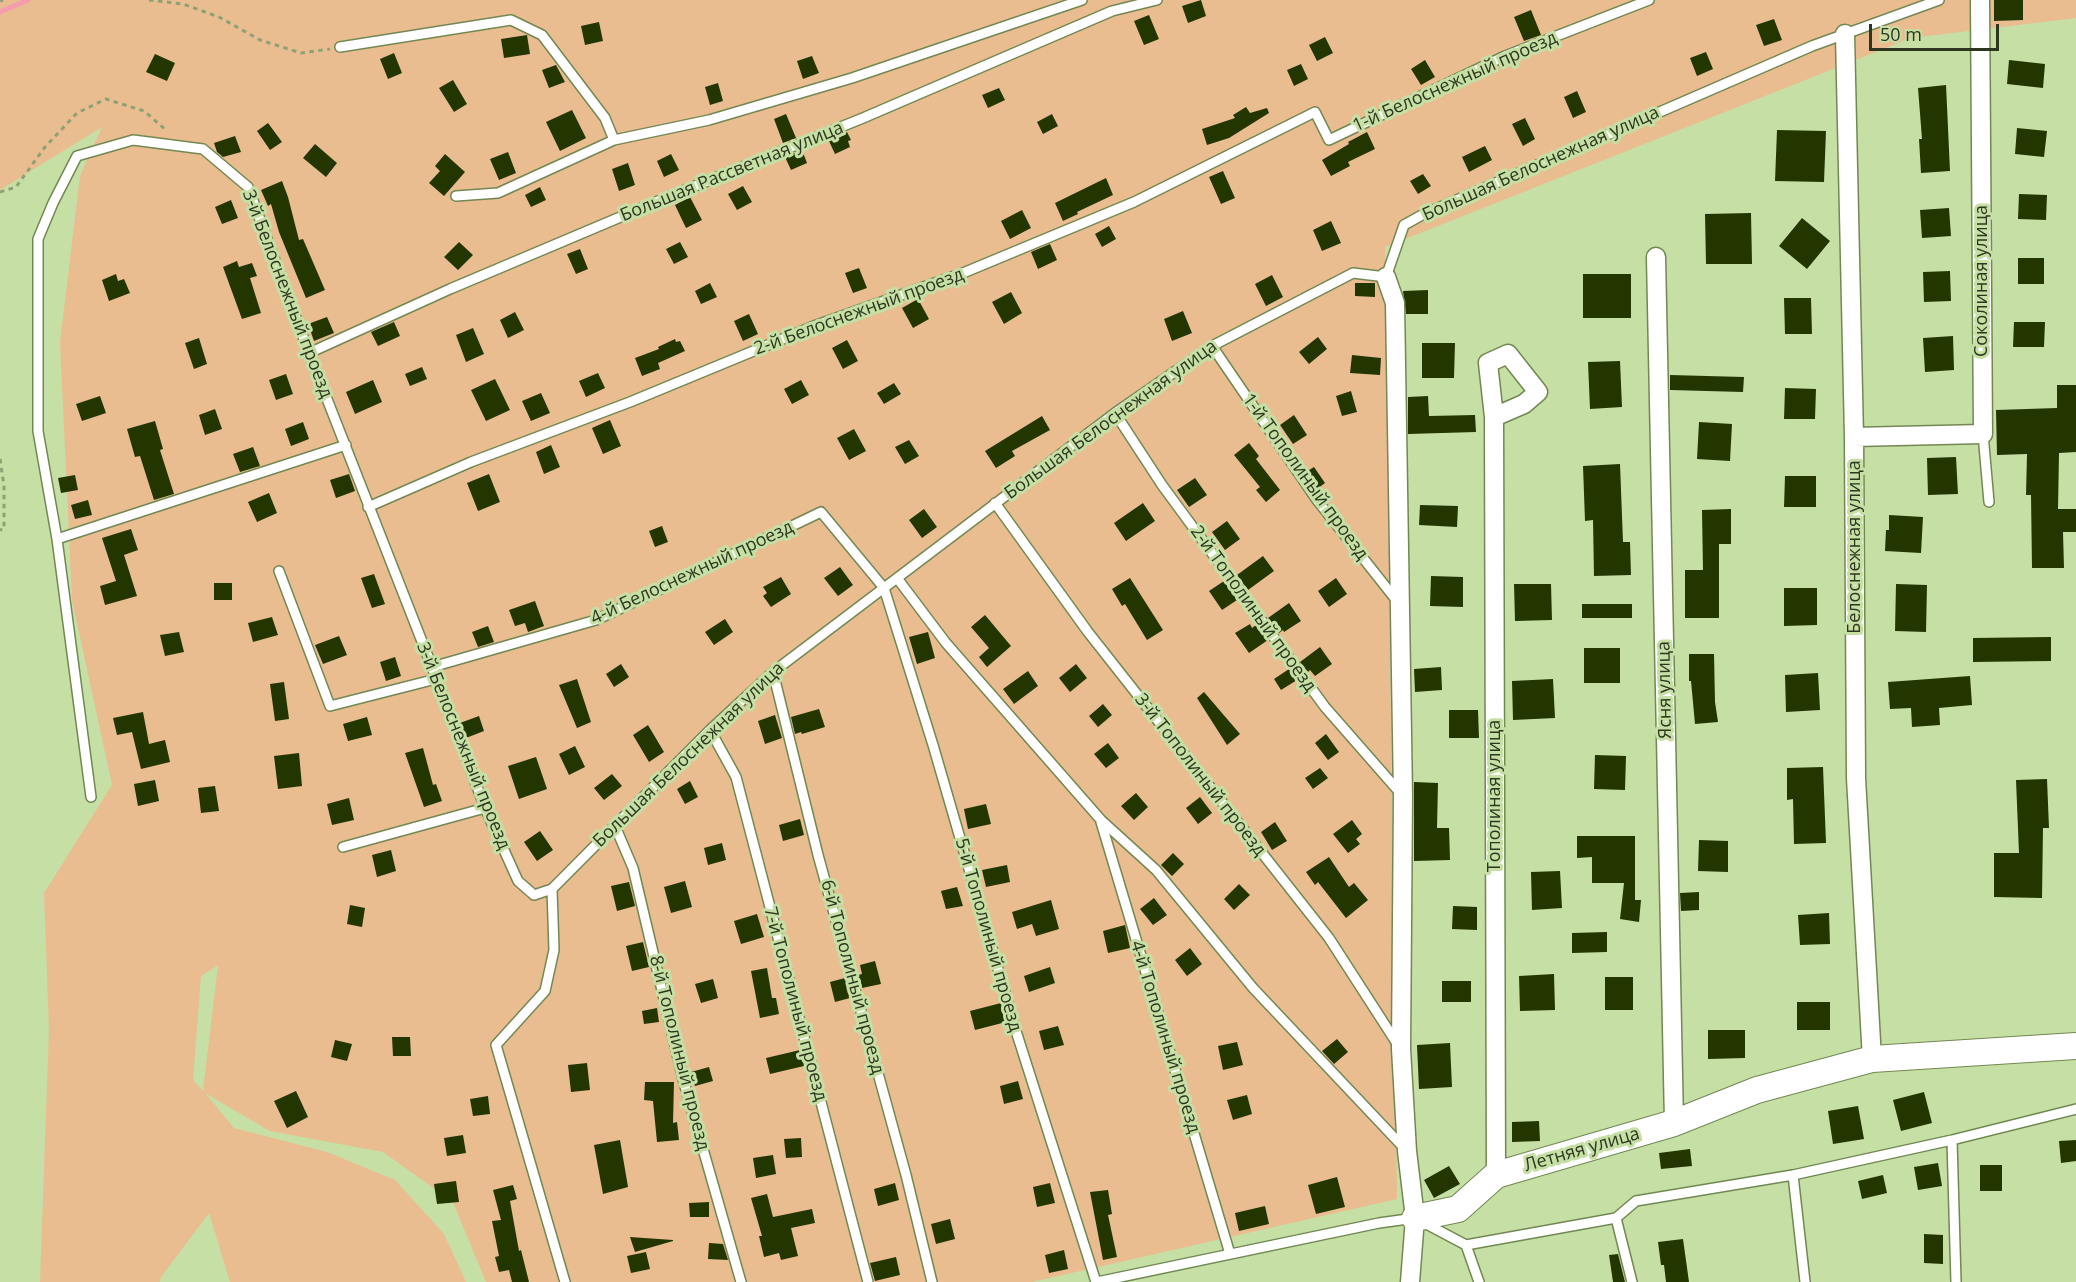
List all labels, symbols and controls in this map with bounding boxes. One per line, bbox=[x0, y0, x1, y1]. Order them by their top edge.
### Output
scale bar bbox=[1872, 12, 2002, 50]
text: 50 m bbox=[1880, 22, 1922, 46]
street label: 1-й Белоснежный проезд bbox=[1350, 27, 1560, 137]
street label: Большая Белоснежная улица bbox=[1419, 102, 1663, 226]
street label: Большая Рассветная улица bbox=[617, 117, 847, 227]
street label: 3-й Белоснежный проезд bbox=[237, 187, 337, 401]
street label: Соколиная улица bbox=[1971, 205, 1993, 357]
street label: 2-й Белоснежный проезд bbox=[751, 264, 967, 360]
street label: Большая Белоснежная улица bbox=[1001, 336, 1221, 504]
street label: 1-й Тополиный проезд bbox=[1237, 390, 1373, 564]
street label: Белоснежная улица bbox=[1844, 460, 1866, 634]
street label: 4-й Белоснежный проезд bbox=[587, 516, 797, 630]
street label: 2-й Тополиный проезд bbox=[1185, 522, 1321, 696]
street label: 3-й Белоснежный проезд bbox=[412, 639, 514, 853]
street label: Ясня улица bbox=[1653, 641, 1677, 739]
street label: Большая Белоснежная улица bbox=[589, 658, 789, 852]
street label: 3-й Тополиный проезд bbox=[1130, 689, 1270, 861]
street label: Тополиная улица bbox=[1484, 720, 1506, 872]
street label: 5-й Тополиный проезд bbox=[950, 836, 1026, 1034]
street label: 6-й Тополиный проезд bbox=[816, 878, 888, 1076]
street label: 7-й Тополиный проезд bbox=[759, 905, 831, 1103]
street label: 4-й Тополиный проезд bbox=[1125, 938, 1205, 1136]
street label: 8-й Тополиный проезд bbox=[644, 953, 714, 1153]
street label: Летняя улица bbox=[1522, 1123, 1642, 1177]

